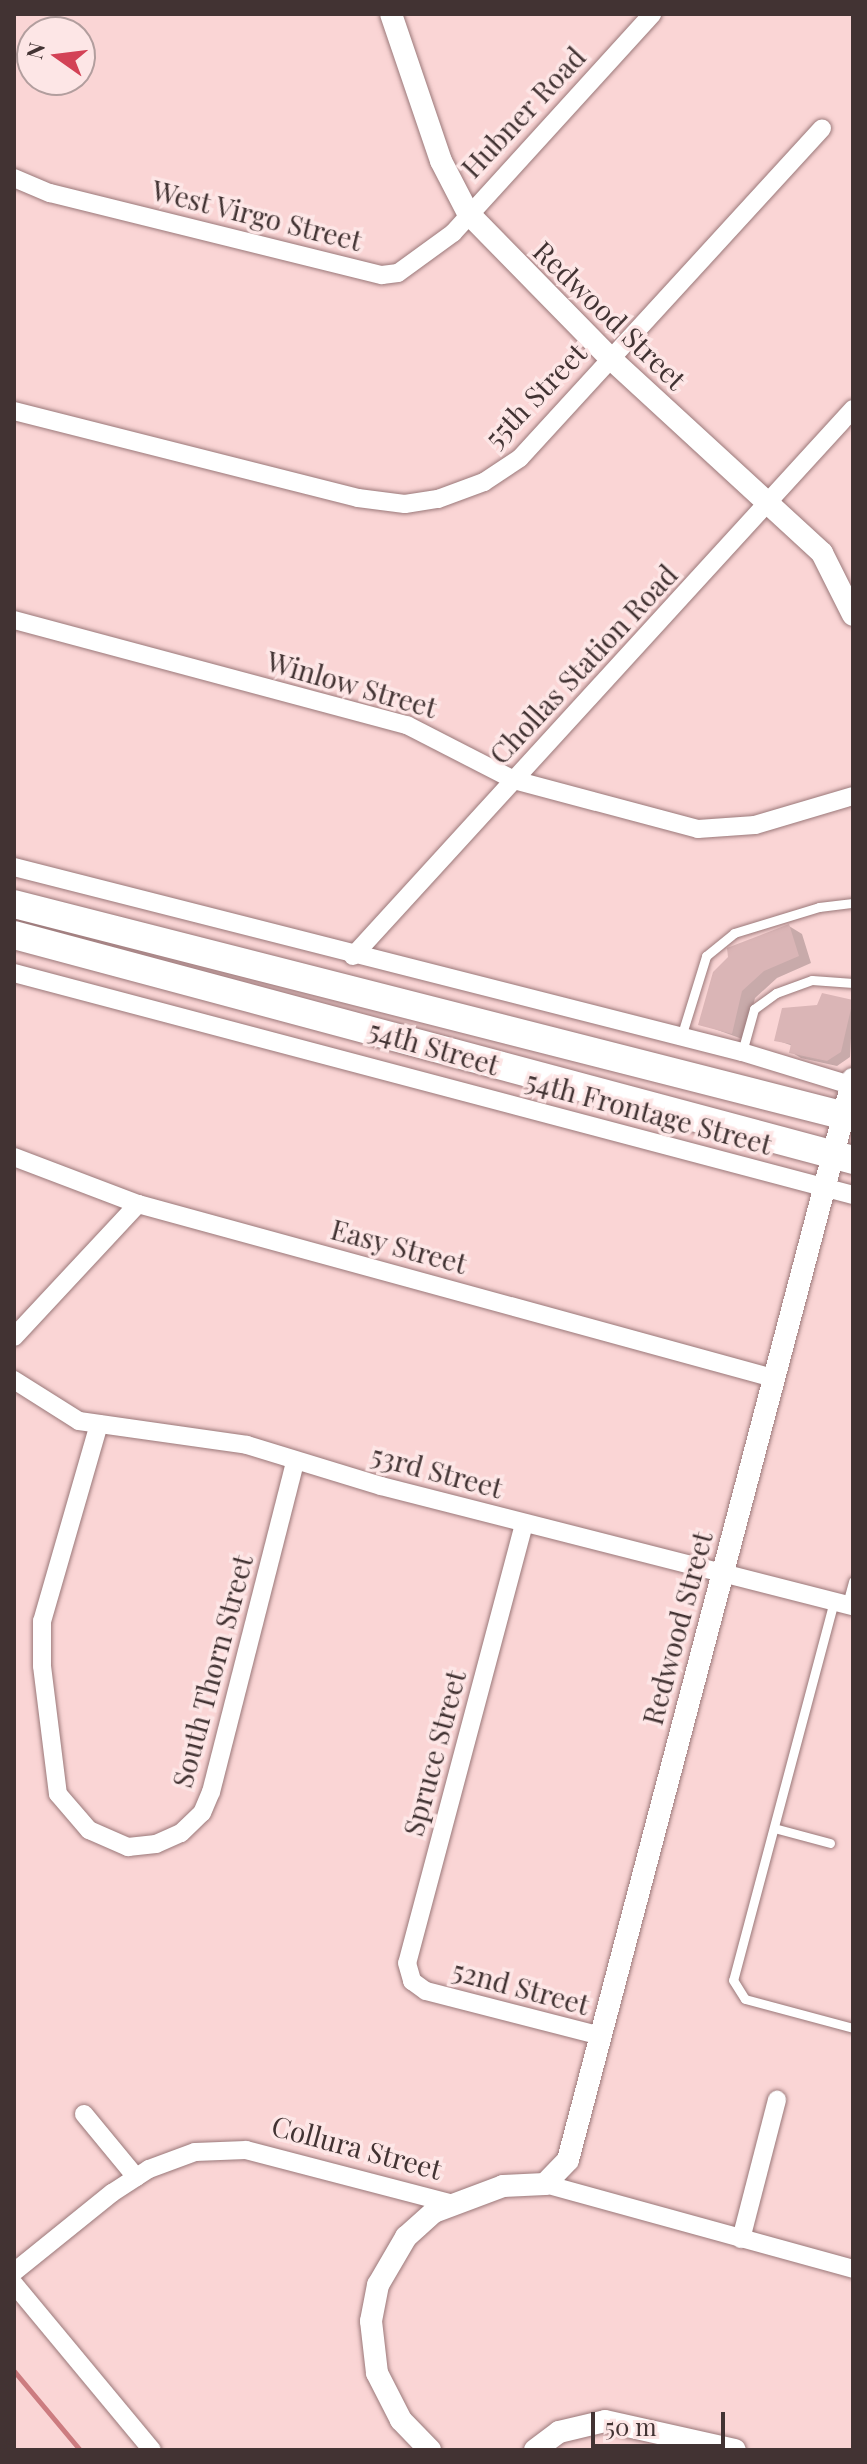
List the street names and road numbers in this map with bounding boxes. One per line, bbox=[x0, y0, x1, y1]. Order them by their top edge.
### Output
street label: Hubner Road bbox=[454, 39, 592, 185]
street label: West Virgo Street bbox=[148, 173, 366, 257]
street label: Redwood Street bbox=[527, 234, 693, 396]
street label: 55th Street bbox=[477, 336, 593, 454]
street label: Chollas Station Road bbox=[482, 557, 684, 771]
street label: Winlow Street bbox=[263, 644, 441, 724]
street label: 54th Street bbox=[365, 1012, 503, 1082]
street label: 54th Frontage Street bbox=[522, 1063, 776, 1161]
street label: Easy Street bbox=[327, 1212, 471, 1280]
street label: 53rd Street bbox=[368, 1437, 506, 1505]
street label: Redwood Street bbox=[635, 1528, 719, 1728]
street label: South Thorn Street bbox=[165, 1551, 259, 1791]
street label: Spruce Street bbox=[396, 1667, 472, 1839]
street label: 52nd Street bbox=[449, 1953, 593, 2021]
street label: Collura Street bbox=[268, 2108, 446, 2186]

